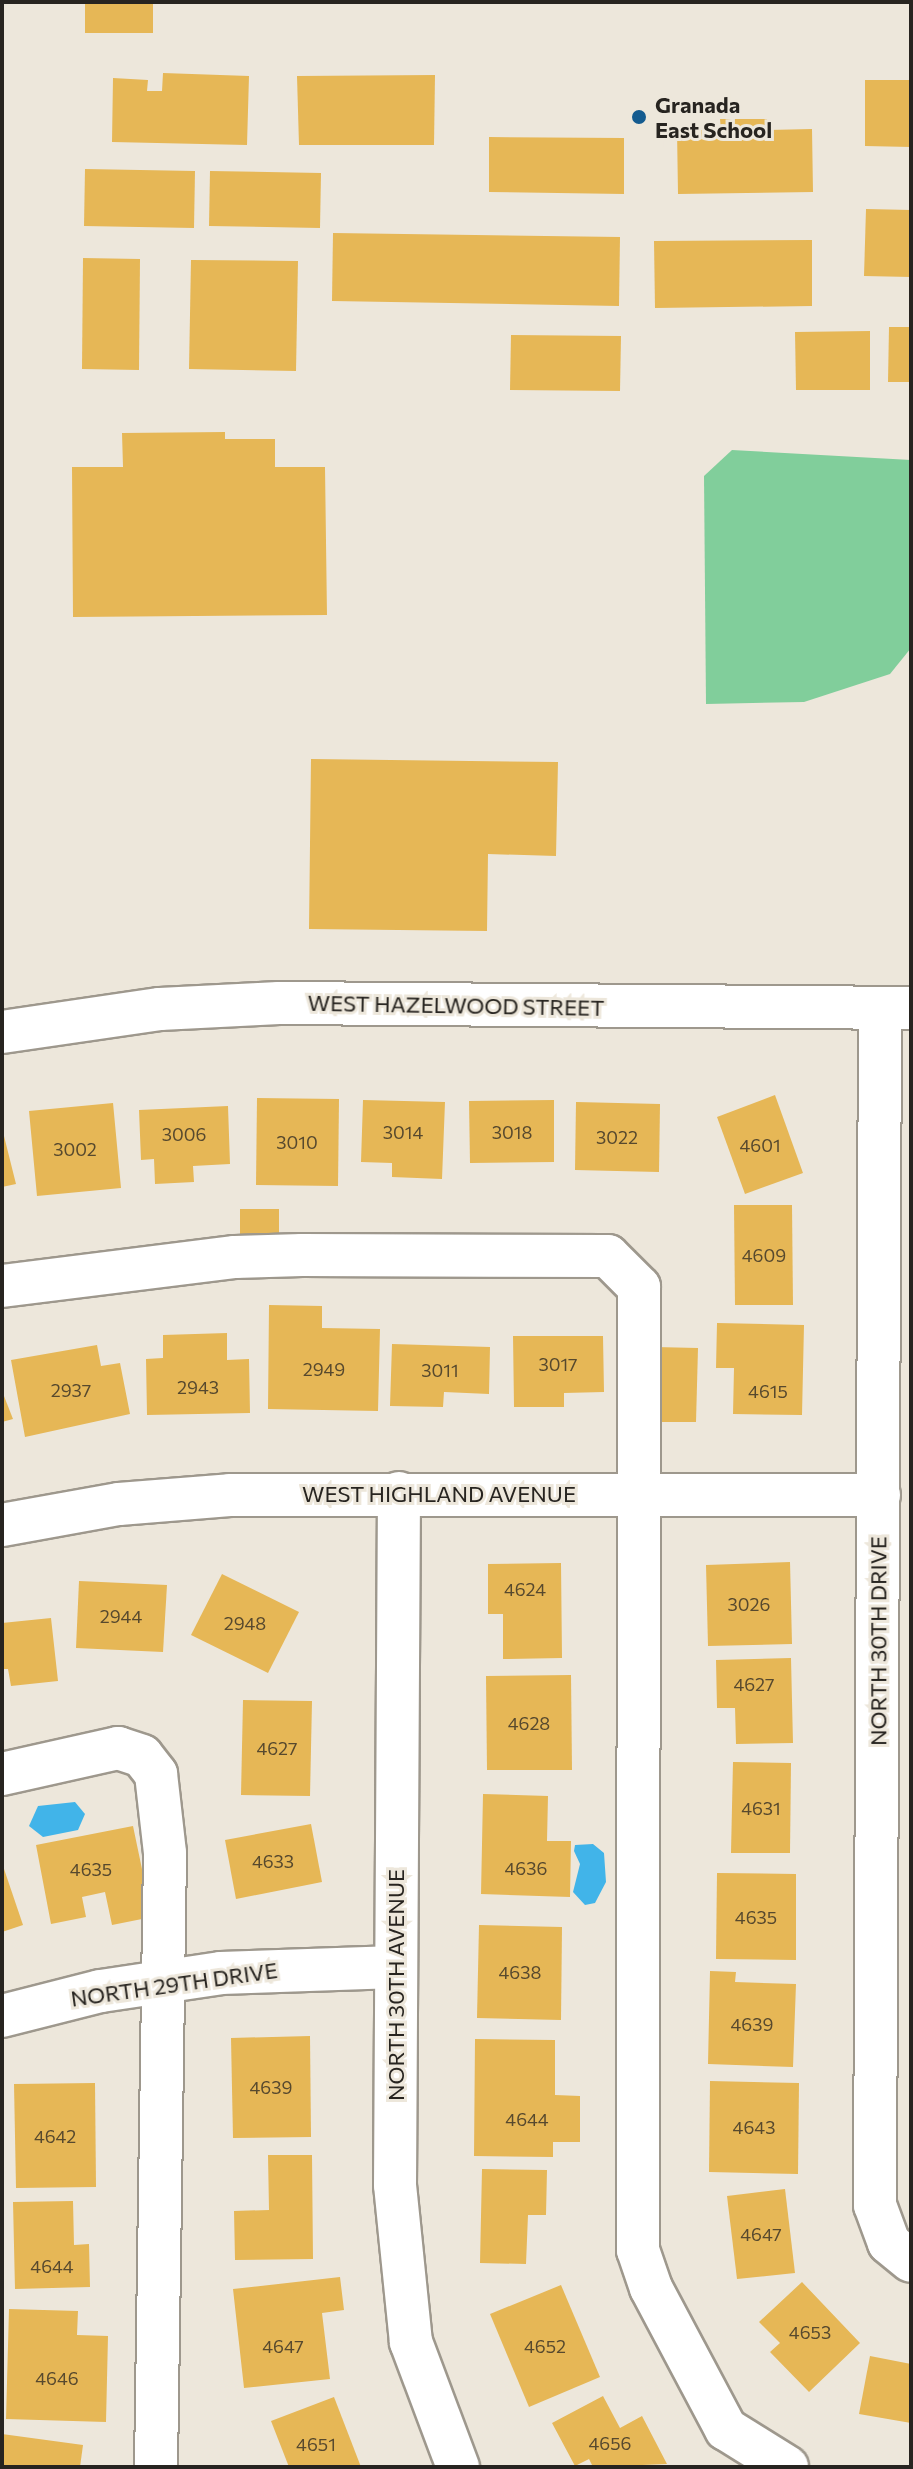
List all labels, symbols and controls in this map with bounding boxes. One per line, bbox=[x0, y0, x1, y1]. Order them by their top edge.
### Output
place label: Granada East School bbox=[655, 91, 772, 142]
marker: Granada East School bbox=[630, 108, 648, 126]
street label: WEST HAZELWOOD STREET bbox=[307, 989, 605, 1021]
house number: 3014 bbox=[383, 1121, 423, 1143]
house number: 3018 bbox=[492, 1121, 532, 1143]
house number: 3006 bbox=[162, 1123, 206, 1145]
house number: 3022 bbox=[596, 1126, 638, 1148]
house number: 3010 bbox=[276, 1131, 318, 1153]
house number: 4601 bbox=[739, 1134, 781, 1156]
house number: 3002 bbox=[53, 1138, 97, 1160]
house number: 4609 bbox=[742, 1244, 786, 1266]
house number: 3017 bbox=[538, 1353, 578, 1375]
house number: 2949 bbox=[303, 1358, 345, 1380]
house number: 3011 bbox=[421, 1359, 459, 1381]
house number: 2943 bbox=[177, 1376, 219, 1398]
house number: 2937 bbox=[51, 1379, 91, 1401]
house number: 4615 bbox=[748, 1380, 788, 1402]
street label: WEST HIGHLAND AVENUE bbox=[302, 1481, 576, 1507]
street label: NORTH 30TH DRIVE bbox=[865, 1536, 891, 1746]
house number: 4624 bbox=[504, 1578, 546, 1600]
house number: 3026 bbox=[728, 1593, 770, 1615]
house number: 2944 bbox=[100, 1605, 142, 1627]
house number: 2948 bbox=[224, 1612, 266, 1634]
house number: 4627 bbox=[733, 1673, 775, 1695]
house number: 4628 bbox=[508, 1712, 550, 1734]
house number: 4627 bbox=[256, 1737, 298, 1759]
house number: 4631 bbox=[741, 1797, 781, 1819]
house number: 4633 bbox=[252, 1850, 294, 1872]
house number: 4636 bbox=[505, 1857, 547, 1879]
house number: 4635 bbox=[70, 1858, 112, 1880]
street label: NORTH 30TH AVENUE bbox=[383, 1869, 409, 2101]
house number: 4635 bbox=[735, 1906, 777, 1928]
street label: NORTH 29TH DRIVE bbox=[69, 1956, 279, 2012]
house number: 4638 bbox=[499, 1961, 541, 1983]
house number: 4639 bbox=[731, 2013, 773, 2035]
house number: 4639 bbox=[250, 2076, 292, 2098]
house number: 4644 bbox=[505, 2108, 549, 2130]
house number: 4643 bbox=[733, 2116, 775, 2138]
house number: 4642 bbox=[34, 2125, 76, 2147]
house number: 4647 bbox=[740, 2223, 782, 2245]
house number: 4644 bbox=[30, 2255, 74, 2277]
house number: 4653 bbox=[789, 2321, 831, 2343]
house number: 4647 bbox=[262, 2335, 304, 2357]
house number: 4652 bbox=[524, 2335, 566, 2357]
house number: 4646 bbox=[35, 2367, 79, 2389]
house number: 4656 bbox=[589, 2432, 631, 2454]
house number: 4651 bbox=[296, 2433, 336, 2455]

